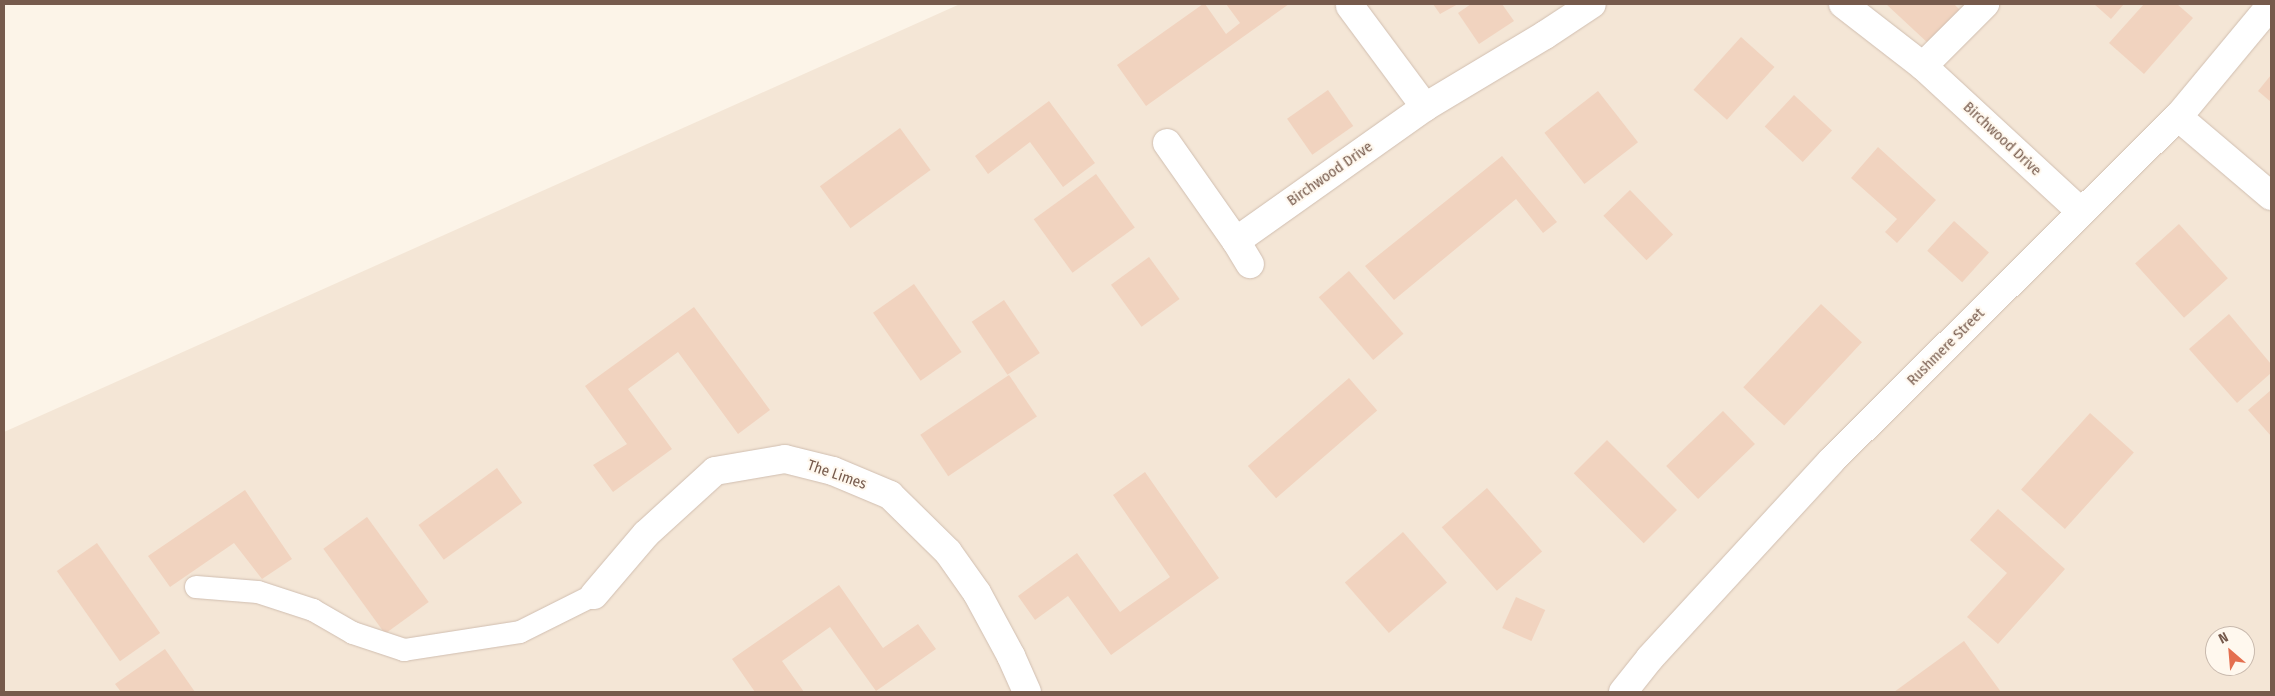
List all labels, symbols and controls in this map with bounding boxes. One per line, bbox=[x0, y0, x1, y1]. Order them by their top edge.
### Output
street label: Birchwood Drive bbox=[1959, 98, 2045, 180]
street label: Birchwood Drive bbox=[1284, 138, 1376, 210]
street label: Rushmere Street bbox=[1904, 305, 1988, 389]
street label: The Limes bbox=[805, 456, 869, 494]
north arrow bbox=[2205, 626, 2255, 676]
text: N bbox=[2216, 629, 2231, 648]

